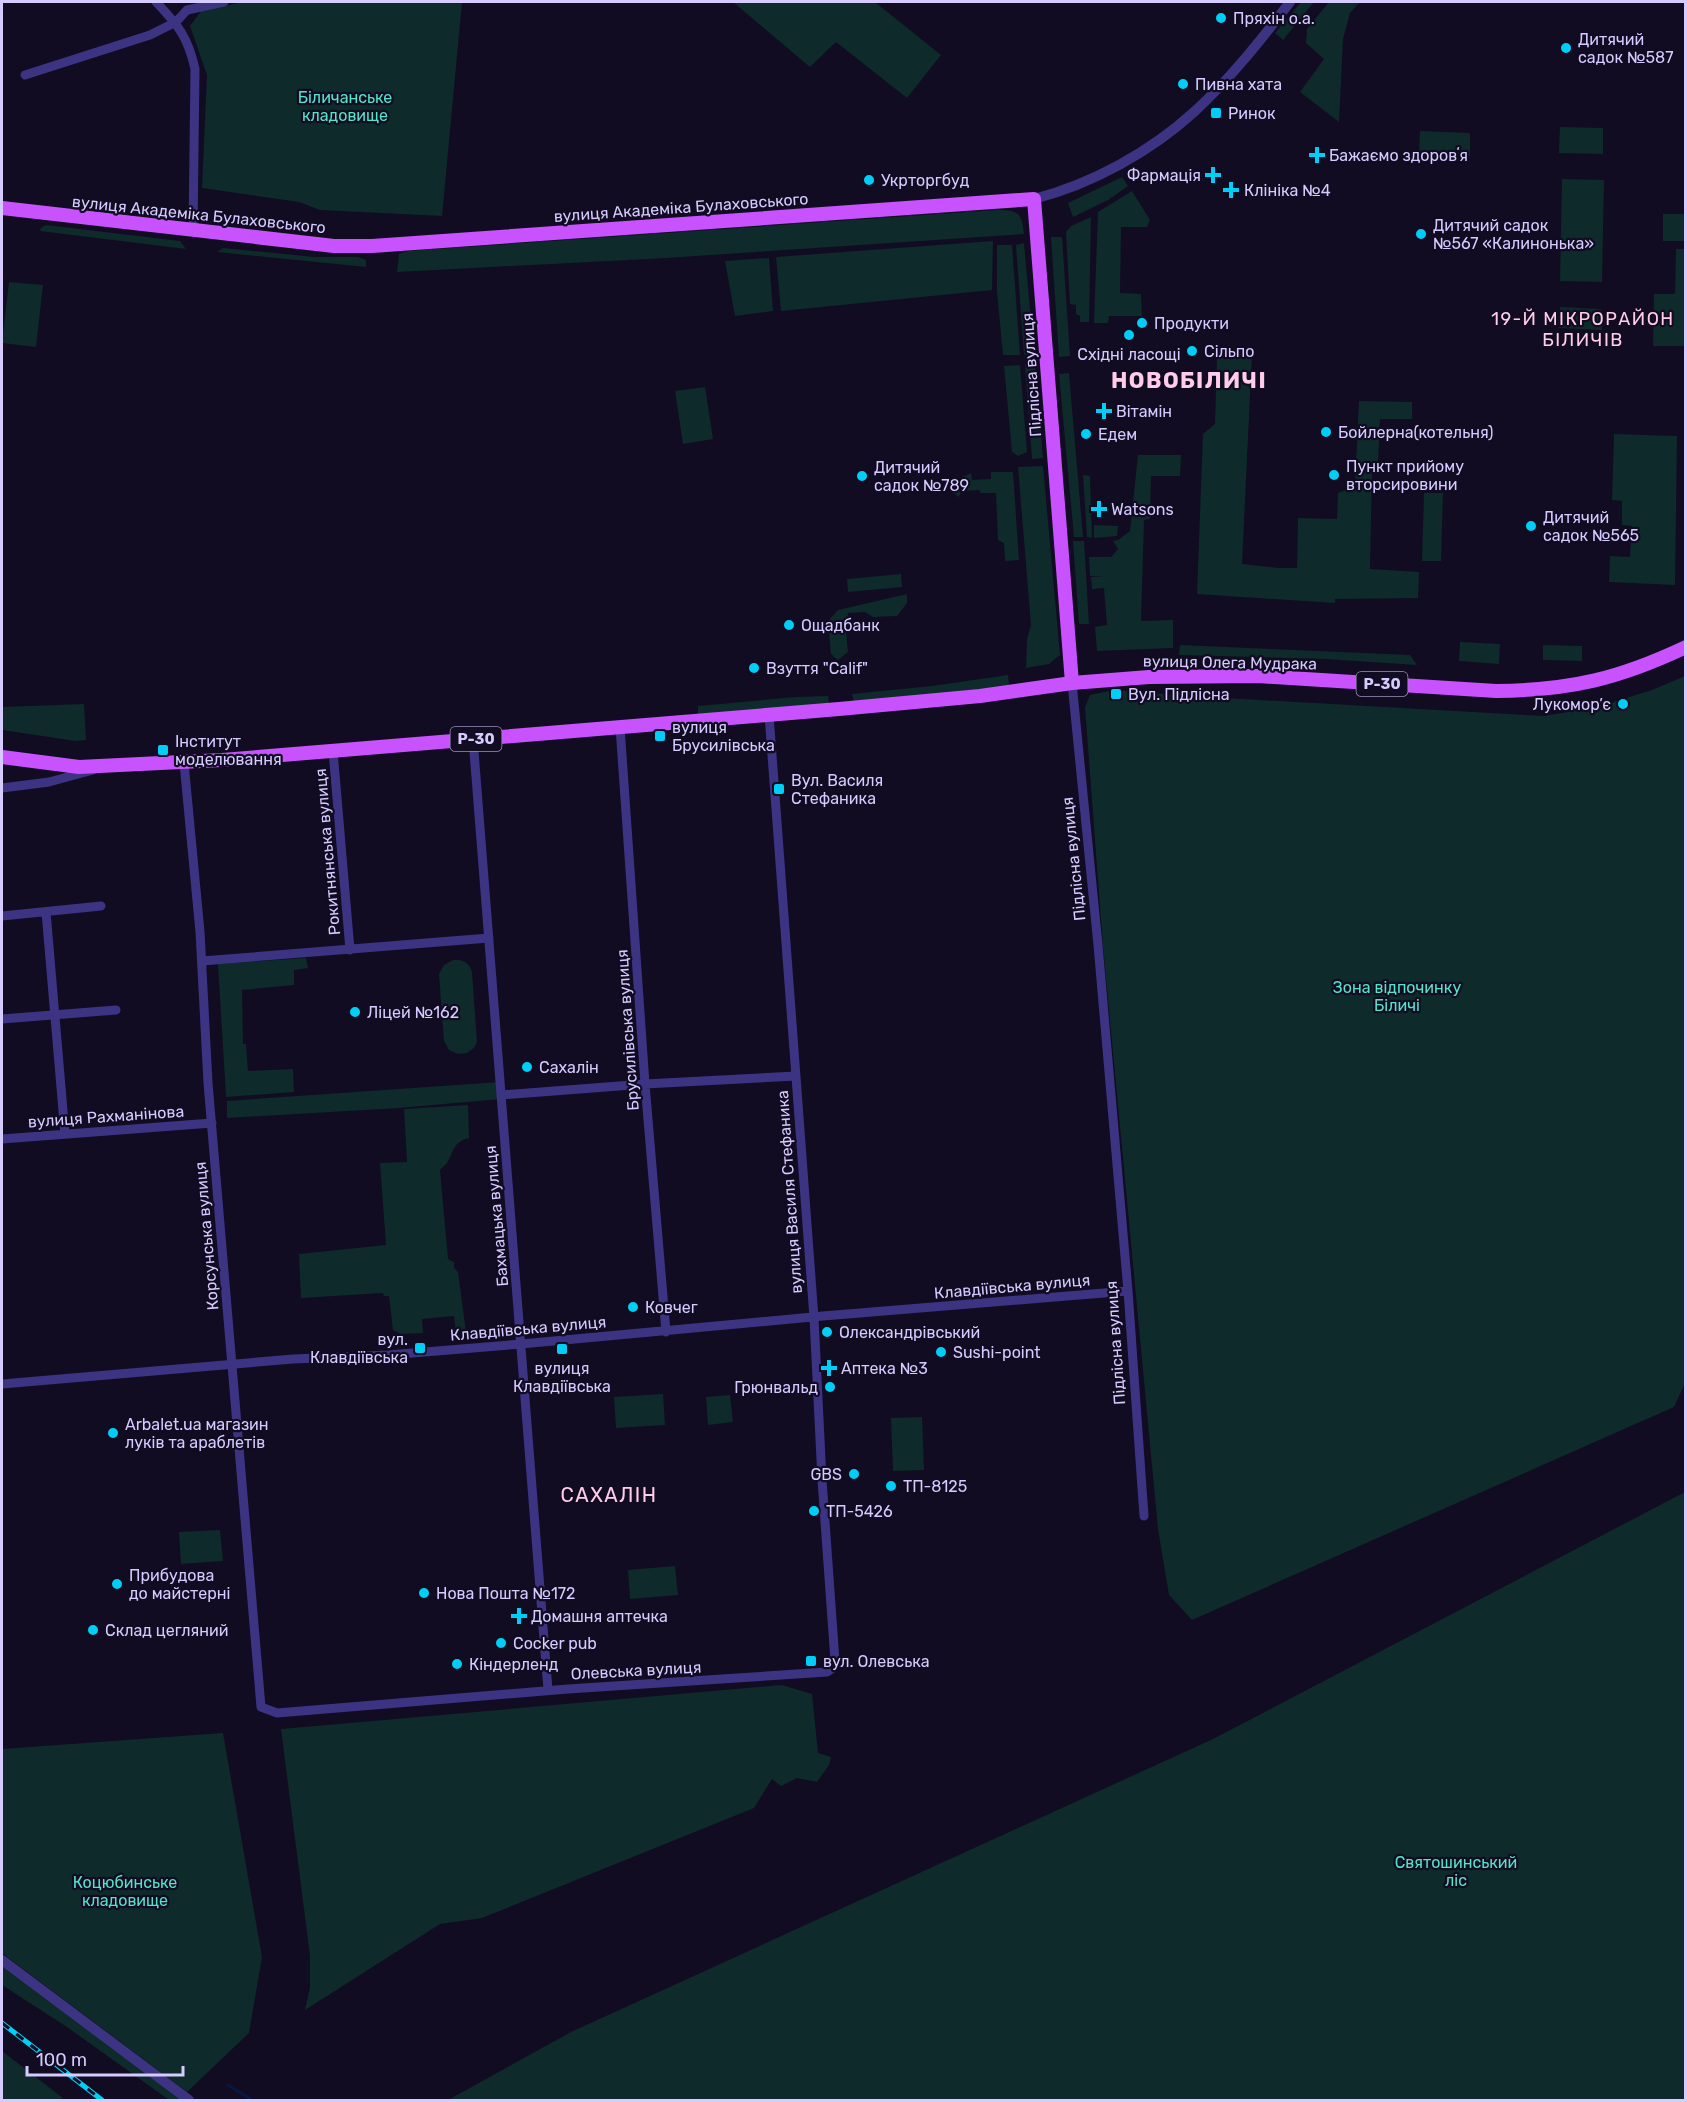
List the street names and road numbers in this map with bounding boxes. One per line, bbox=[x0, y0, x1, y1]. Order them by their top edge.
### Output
street label: вулиця Академіка Булаховського bbox=[553, 189, 809, 226]
street label: вулиця Академіка Булаховського bbox=[71, 192, 327, 237]
street label: Підлісна вулиця bbox=[1018, 312, 1045, 438]
street label: вулиця Олега Мудрака bbox=[1143, 651, 1317, 674]
road number: Р-30 bbox=[1356, 672, 1408, 696]
road number: Р-30 bbox=[450, 727, 502, 751]
street label: Рокитнянська вулиця bbox=[311, 768, 344, 936]
street label: Підлісна вулиця bbox=[1058, 796, 1089, 922]
street label: Брусилівська вулиця bbox=[612, 949, 643, 1111]
street label: вулиця Василя Стефаника bbox=[773, 1090, 806, 1294]
street label: вулиця Рахманінова bbox=[27, 1102, 185, 1131]
street label: Бахмацька вулиця bbox=[481, 1145, 512, 1287]
street label: Корсунська вулиця bbox=[191, 1161, 222, 1311]
street label: Клавдіївська вулиця bbox=[933, 1270, 1091, 1303]
street label: Підлісна вулиця bbox=[1102, 1280, 1129, 1406]
street label: Клавдіївська вулиця bbox=[449, 1312, 607, 1345]
street label: Олевська вулиця bbox=[570, 1658, 702, 1683]

